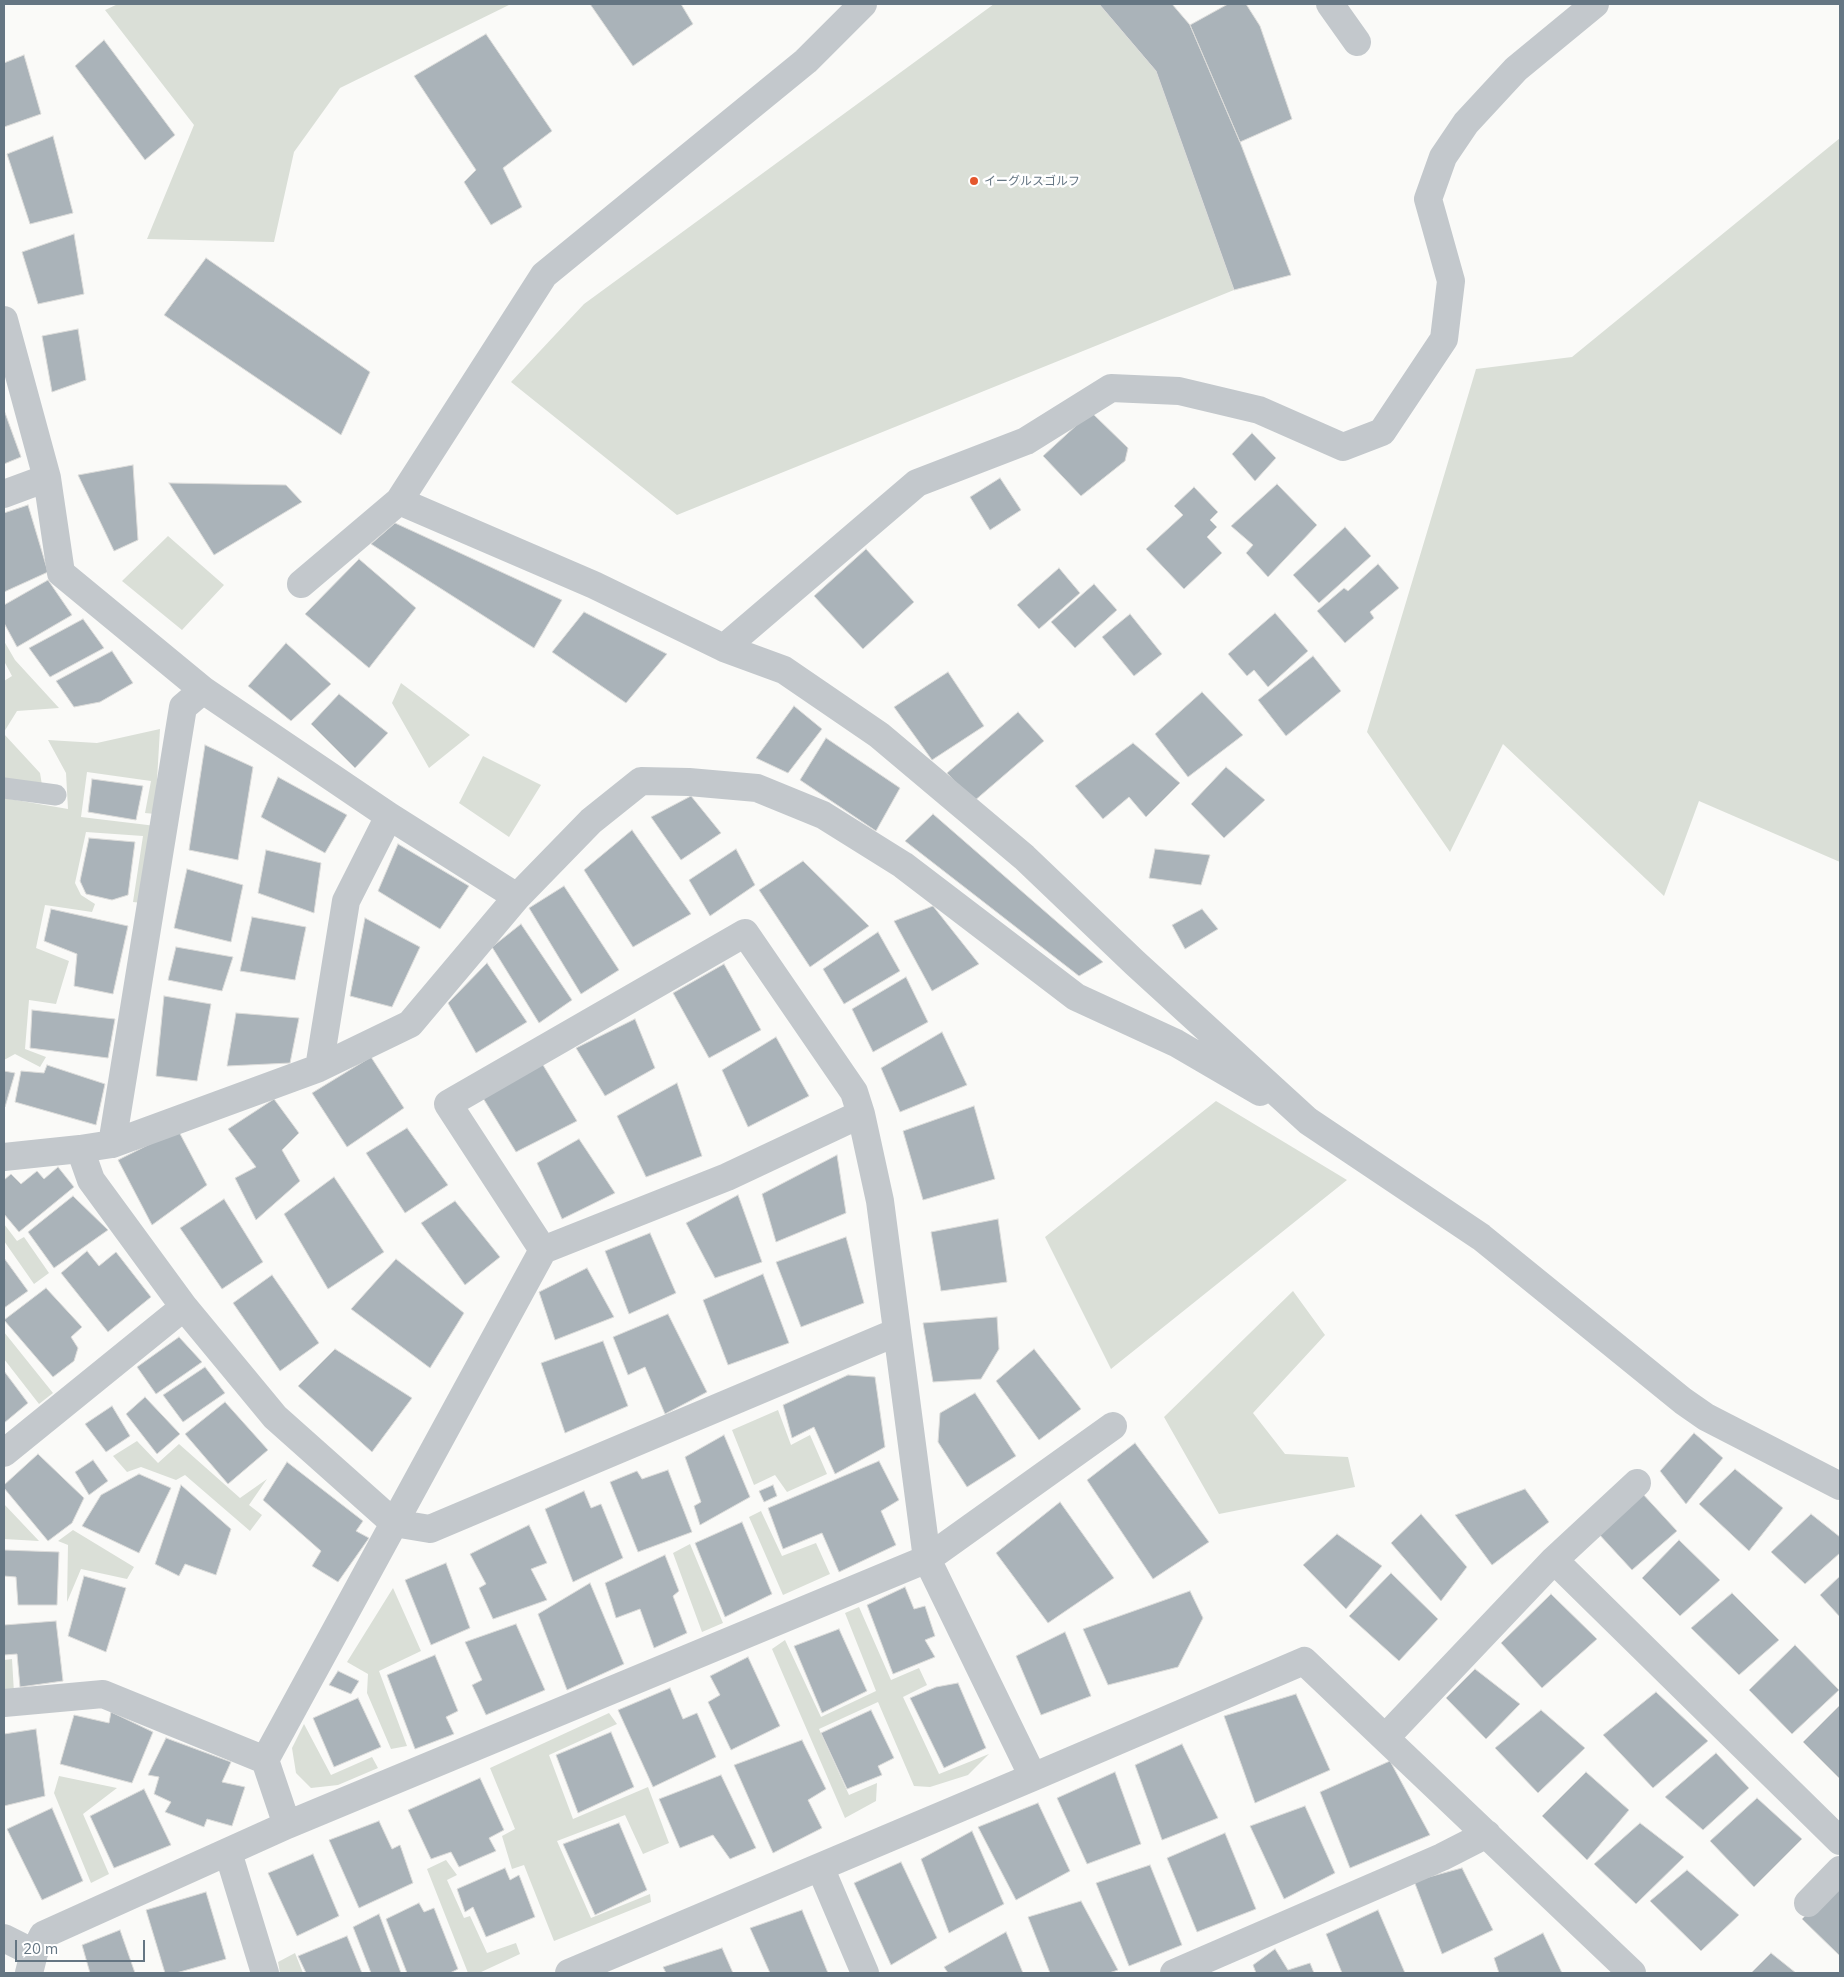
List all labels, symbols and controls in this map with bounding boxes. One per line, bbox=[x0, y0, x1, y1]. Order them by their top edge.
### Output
place label: イーグルスゴルフ bbox=[984, 174, 1080, 188]
marker: イーグルスゴルフ bbox=[968, 175, 980, 187]
scale bar bbox=[18, 1930, 148, 1962]
text: 20 m bbox=[23, 1939, 58, 1958]

